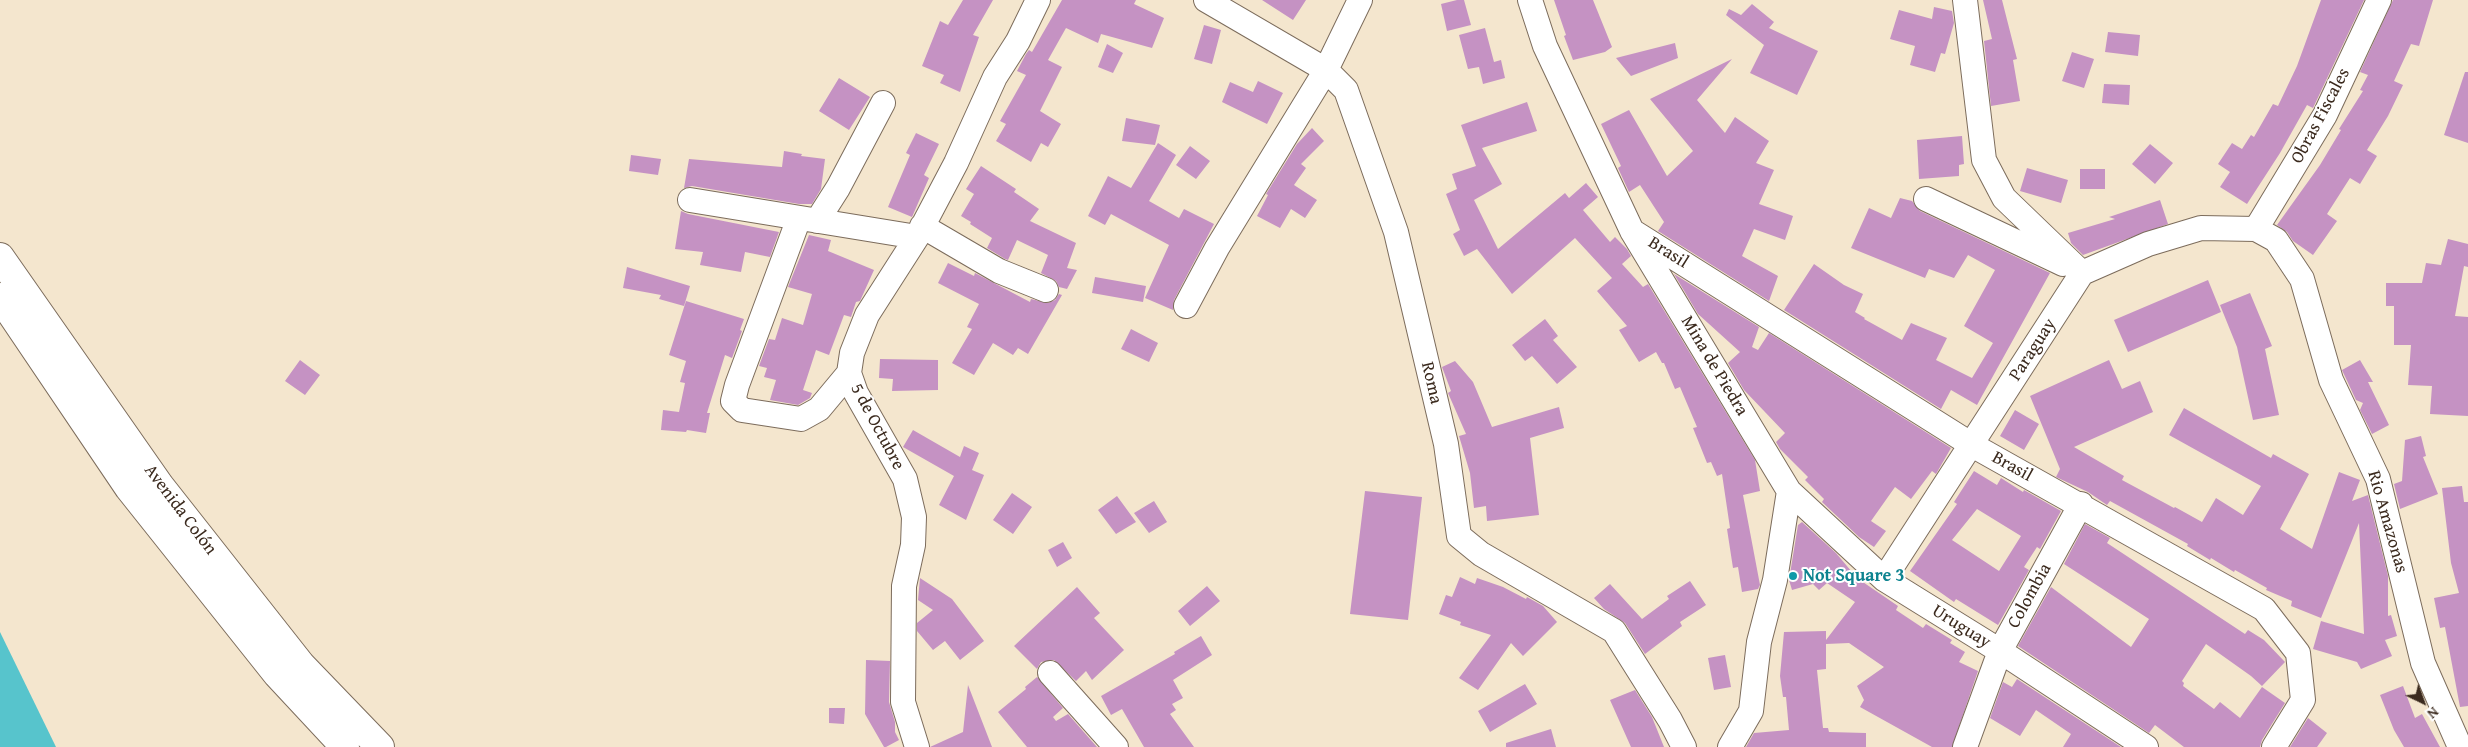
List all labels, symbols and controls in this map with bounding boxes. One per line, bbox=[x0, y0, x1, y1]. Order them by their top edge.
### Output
street label: Obras Fiscales bbox=[2287, 64, 2355, 168]
street label: Brasil bbox=[1644, 232, 1692, 274]
street label: Mina de Piedra bbox=[1676, 312, 1752, 420]
street label: Paraguay bbox=[2005, 315, 2061, 385]
street label: Roma bbox=[1416, 360, 1446, 406]
street label: 5 de Octubre bbox=[845, 380, 909, 474]
street label: Brasil bbox=[1988, 447, 2036, 487]
street label: Avenida Colón bbox=[139, 461, 221, 559]
street label: Rio Amazonas bbox=[2362, 468, 2412, 576]
street label: Colombia bbox=[2003, 560, 2057, 632]
place label: Not Square 3 bbox=[1803, 565, 1905, 587]
marker: Not Square 3 bbox=[1787, 570, 1799, 582]
street label: Uruguay bbox=[1928, 601, 1994, 653]
north arrow bbox=[2398, 677, 2448, 727]
text: N bbox=[2423, 703, 2443, 724]

